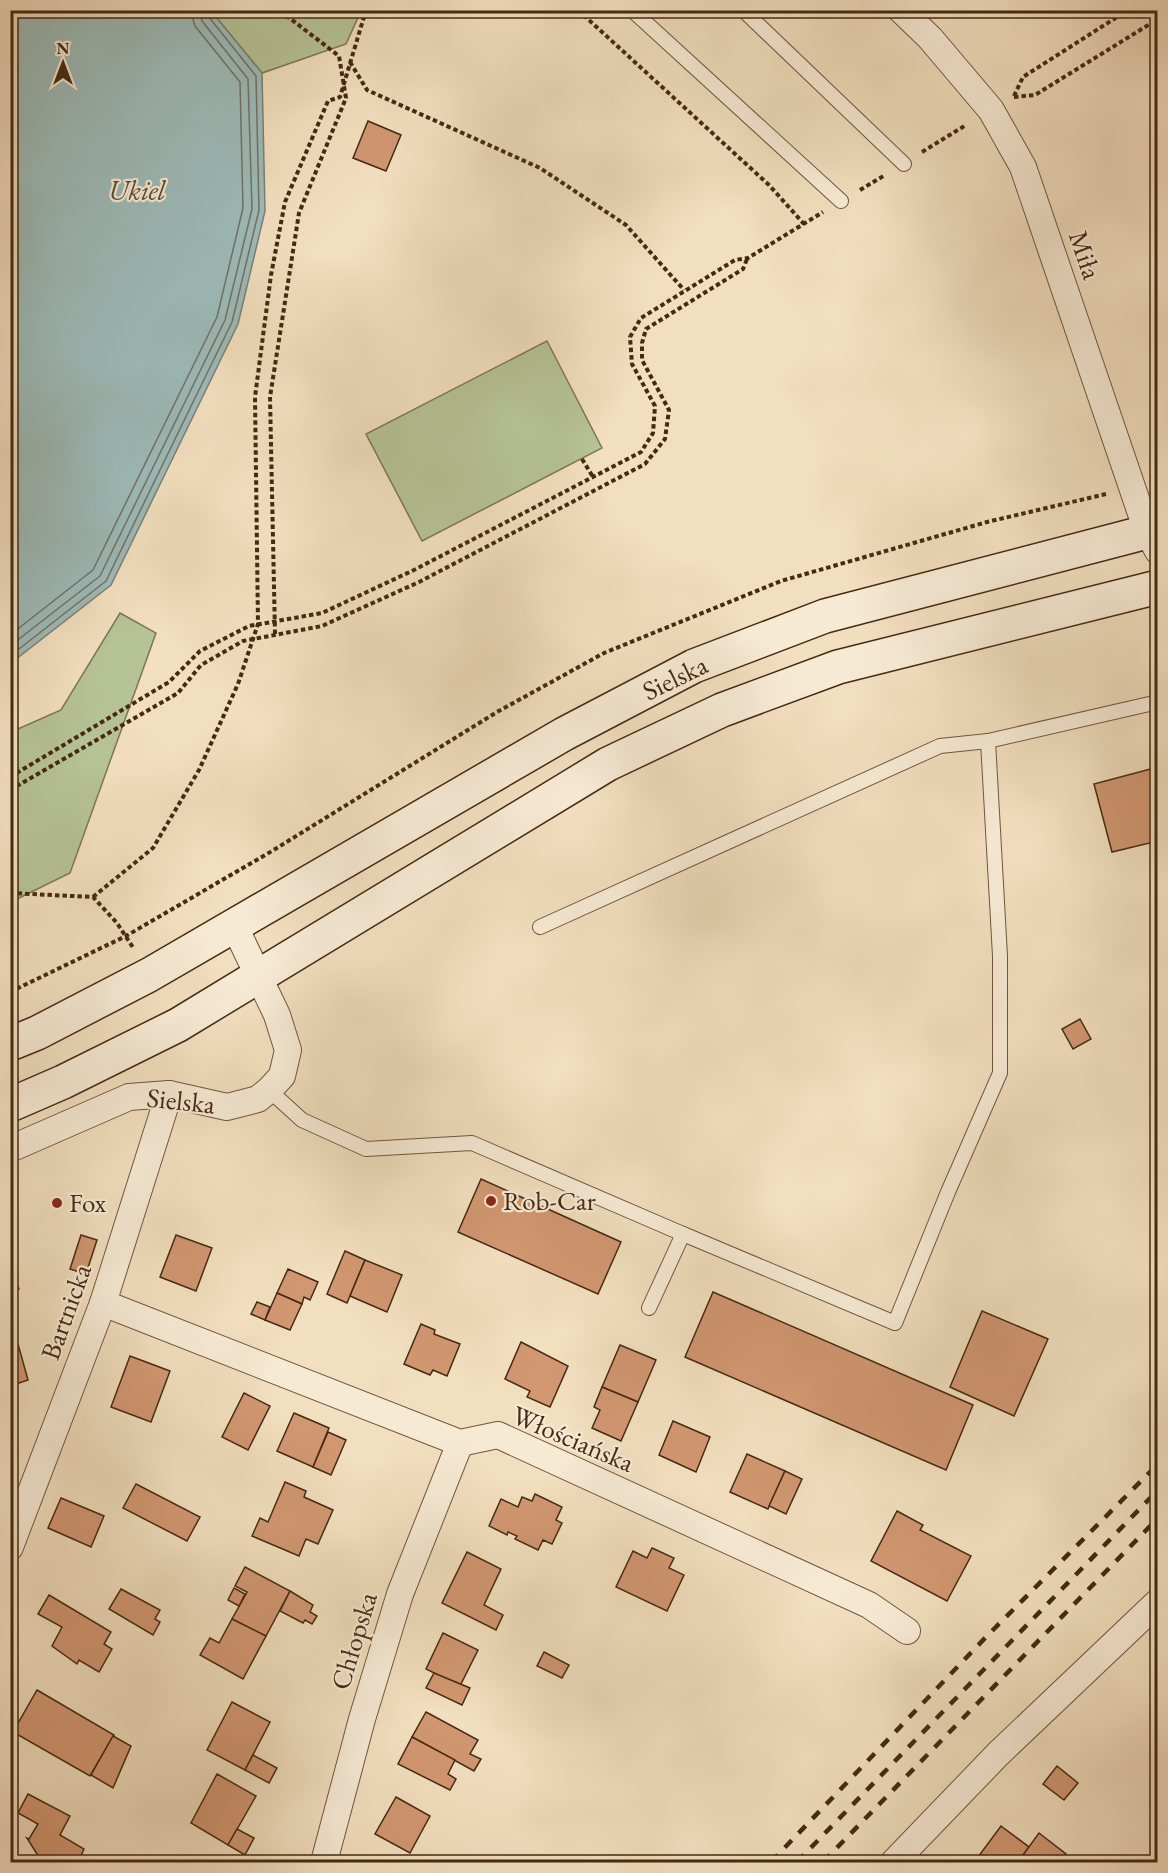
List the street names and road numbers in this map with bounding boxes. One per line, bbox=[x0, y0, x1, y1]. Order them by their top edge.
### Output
street label: Miła bbox=[1061, 226, 1110, 284]
street label: Sielska bbox=[636, 647, 713, 708]
street label: Sielska bbox=[145, 1080, 217, 1122]
street label: Bartnicka bbox=[32, 1259, 99, 1365]
street label: Włościańska bbox=[507, 1397, 640, 1480]
street label: Chłopska bbox=[322, 1588, 385, 1694]

